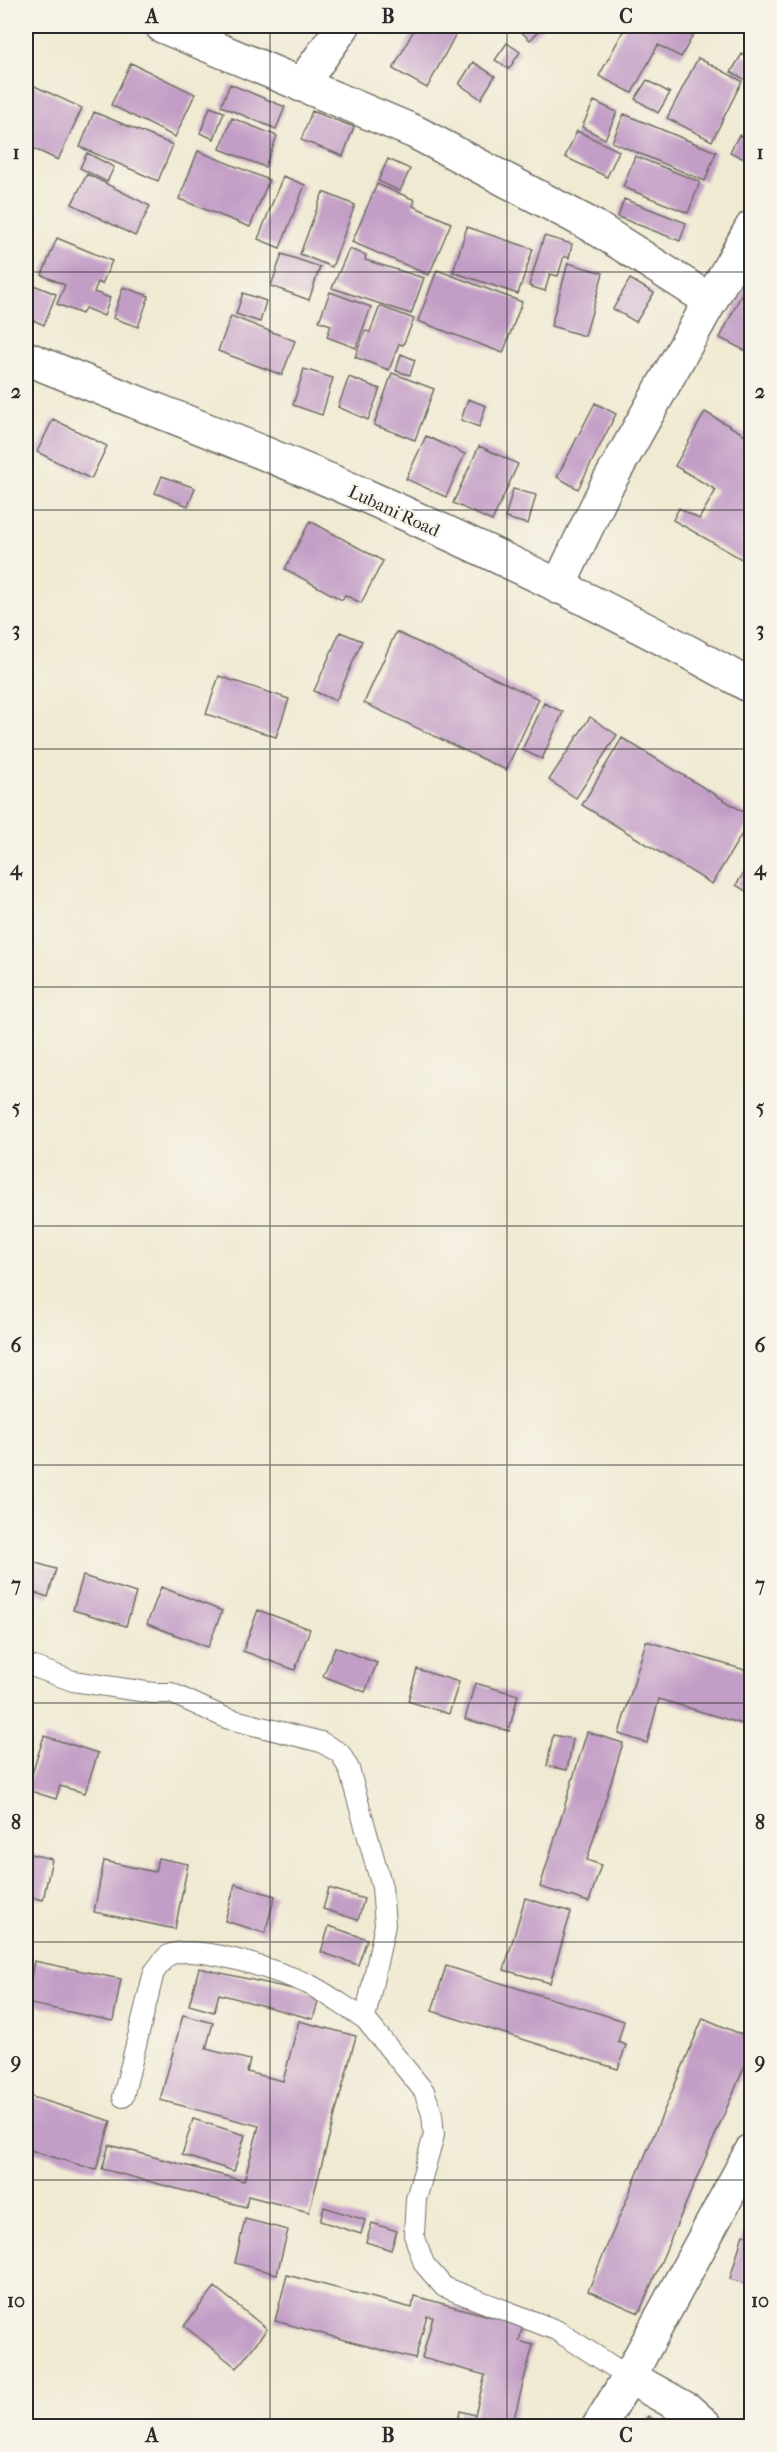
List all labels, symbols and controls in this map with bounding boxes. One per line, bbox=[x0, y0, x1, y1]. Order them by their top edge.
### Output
text: A bbox=[144, 5, 160, 28]
text: B bbox=[381, 5, 395, 28]
text: C bbox=[619, 5, 633, 28]
text: 1 bbox=[12, 141, 20, 164]
text: 1 bbox=[756, 141, 764, 164]
text: 2 bbox=[11, 380, 21, 403]
text: 2 bbox=[755, 380, 765, 403]
street label: Lubani Road bbox=[345, 481, 443, 542]
text: 3 bbox=[12, 618, 20, 641]
text: 3 bbox=[756, 618, 764, 641]
text: 4 bbox=[9, 857, 23, 881]
text: 4 bbox=[753, 857, 767, 881]
text: 5 bbox=[12, 1096, 21, 1119]
text: 5 bbox=[756, 1096, 765, 1119]
text: 6 bbox=[11, 1334, 23, 1357]
text: 6 bbox=[755, 1334, 767, 1357]
text: 7 bbox=[10, 1573, 21, 1596]
text: 7 bbox=[754, 1573, 765, 1596]
text: 8 bbox=[11, 1811, 21, 1834]
text: 8 bbox=[755, 1811, 765, 1834]
text: 9 bbox=[10, 2050, 21, 2073]
text: 9 bbox=[754, 2050, 765, 2073]
text: 10 bbox=[7, 2289, 25, 2312]
text: 10 bbox=[751, 2289, 769, 2312]
text: A bbox=[144, 2424, 160, 2447]
text: B bbox=[381, 2424, 395, 2447]
text: C bbox=[619, 2424, 633, 2447]

